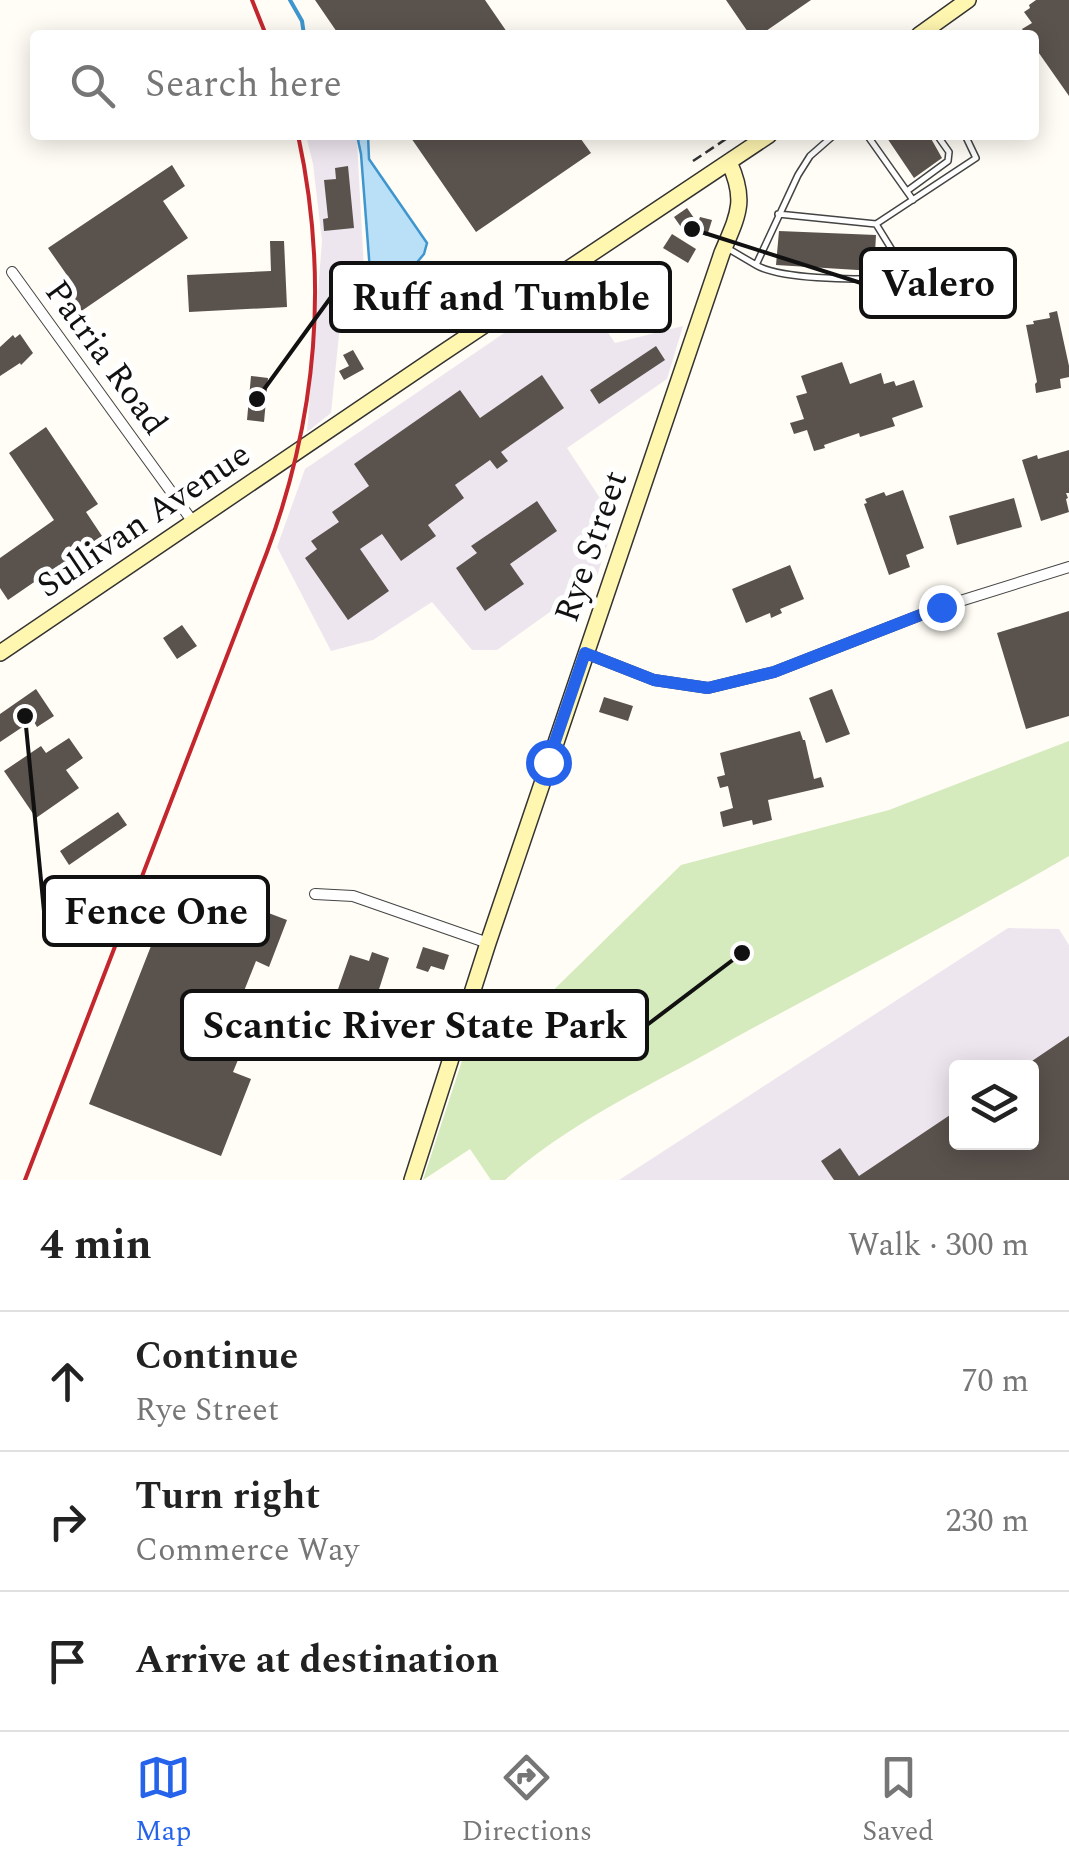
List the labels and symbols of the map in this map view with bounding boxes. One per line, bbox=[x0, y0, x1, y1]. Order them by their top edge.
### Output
callout: Valero bbox=[861, 249, 1015, 317]
text: Valero bbox=[881, 256, 995, 314]
callout: Ruff and Tumble bbox=[331, 263, 670, 331]
street label: Patria Road bbox=[31, 269, 180, 447]
text: Ruff and Tumble bbox=[352, 270, 650, 328]
street label: Sullivan Avenue bbox=[26, 429, 262, 612]
street label: Rye Street bbox=[541, 463, 642, 630]
route end bbox=[919, 585, 965, 631]
route start bbox=[526, 740, 572, 786]
callout: Fence One bbox=[44, 877, 268, 945]
text: Fence One bbox=[64, 884, 248, 942]
callout: Scantic River State Park bbox=[182, 991, 647, 1059]
text: Scantic River State Park bbox=[202, 998, 628, 1056]

